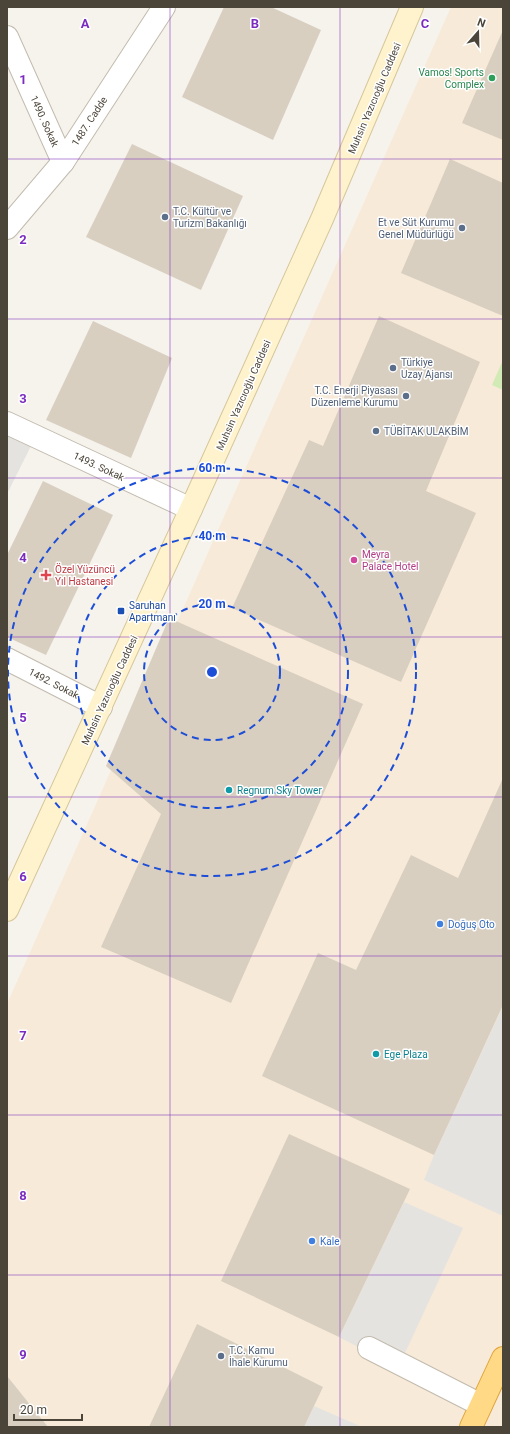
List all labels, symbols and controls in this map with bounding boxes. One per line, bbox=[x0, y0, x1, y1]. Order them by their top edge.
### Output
north arrow bbox=[458, 12, 498, 52]
text: A bbox=[81, 16, 90, 31]
text: B bbox=[251, 16, 259, 31]
text: C bbox=[421, 16, 430, 31]
text: N bbox=[475, 16, 487, 31]
street label: Muhsin Yazıcıoğlu Caddesi bbox=[346, 41, 403, 155]
place label: Vamos! Sports Complex bbox=[418, 67, 484, 90]
text: 1 bbox=[19, 72, 27, 87]
marker: Vamos! Sports Complex bbox=[487, 73, 497, 83]
street label: 1490. Sokak bbox=[28, 94, 61, 149]
street label: 1487. Cadde bbox=[70, 95, 109, 148]
place label: T.C. Kültür ve Turizm Bakanlığı bbox=[173, 206, 247, 229]
marker: T.C. Kültür ve Turizm Bakanlığı bbox=[160, 212, 170, 222]
place label: Et ve Süt Kurumu Genel Müdürlüğü bbox=[378, 217, 454, 240]
marker: Et ve Süt Kurumu Genel Müdürlüğü bbox=[457, 223, 467, 233]
text: 2 bbox=[19, 232, 27, 247]
street label: Muhsin Yazıcıoğlu Caddesi bbox=[214, 338, 273, 452]
place label: Türkiye Uzay Ajansı bbox=[401, 357, 453, 380]
marker: Türkiye Uzay Ajansı bbox=[388, 363, 398, 373]
place label: T.C. Enerji Piyasası Düzenleme Kurumu bbox=[311, 385, 398, 408]
text: 3 bbox=[19, 391, 27, 406]
marker: T.C. Enerji Piyasası Düzenleme Kurumu bbox=[401, 391, 411, 401]
place label: TÜBİTAK ULAKBİM bbox=[384, 425, 469, 437]
marker: TÜBİTAK ULAKBİM bbox=[371, 426, 381, 436]
street label: 1493. Sokak bbox=[72, 450, 127, 483]
text: 60 m bbox=[198, 461, 226, 475]
text: 40 m bbox=[198, 529, 226, 543]
place label: Meyra Palace Hotel bbox=[362, 549, 418, 572]
text: 4 bbox=[19, 550, 27, 565]
marker: Meyra Palace Hotel bbox=[349, 555, 359, 565]
place label: Özel Yüzüncü Yıl Hastanesi bbox=[55, 563, 115, 587]
marker: Özel Yüzüncü Yıl Hastanesi bbox=[40, 569, 52, 581]
text: 20 m bbox=[198, 597, 226, 611]
place label: Saruhan Apartmanı bbox=[129, 600, 176, 623]
marker: Saruhan Apartmanı bbox=[116, 606, 126, 616]
street label: Muhsin Yazıcıoğlu Caddesi bbox=[79, 634, 140, 747]
centre of rings bbox=[205, 665, 219, 679]
street label: 1492. Sokak bbox=[27, 666, 82, 701]
text: 5 bbox=[19, 710, 27, 725]
marker: Regnum Sky Tower bbox=[224, 785, 234, 795]
place label: Regnum Sky Tower bbox=[237, 785, 322, 796]
text: 6 bbox=[19, 869, 27, 884]
marker: Doğuş Oto bbox=[435, 919, 445, 929]
place label: Doğuş Oto bbox=[448, 919, 495, 930]
text: 7 bbox=[19, 1028, 27, 1043]
marker: Ege Plaza bbox=[371, 1049, 381, 1059]
place label: Ege Plaza bbox=[384, 1049, 428, 1060]
text: 8 bbox=[19, 1188, 27, 1203]
marker: Kale bbox=[307, 1236, 317, 1246]
place label: Kale bbox=[320, 1236, 339, 1247]
place label: T.C. Kamu İhale Kurumu bbox=[229, 1345, 288, 1368]
text: 9 bbox=[19, 1347, 27, 1362]
marker: T.C. Kamu İhale Kurumu bbox=[216, 1351, 226, 1361]
scale bar bbox=[14, 1396, 82, 1422]
text: 20 m bbox=[20, 1403, 47, 1417]

